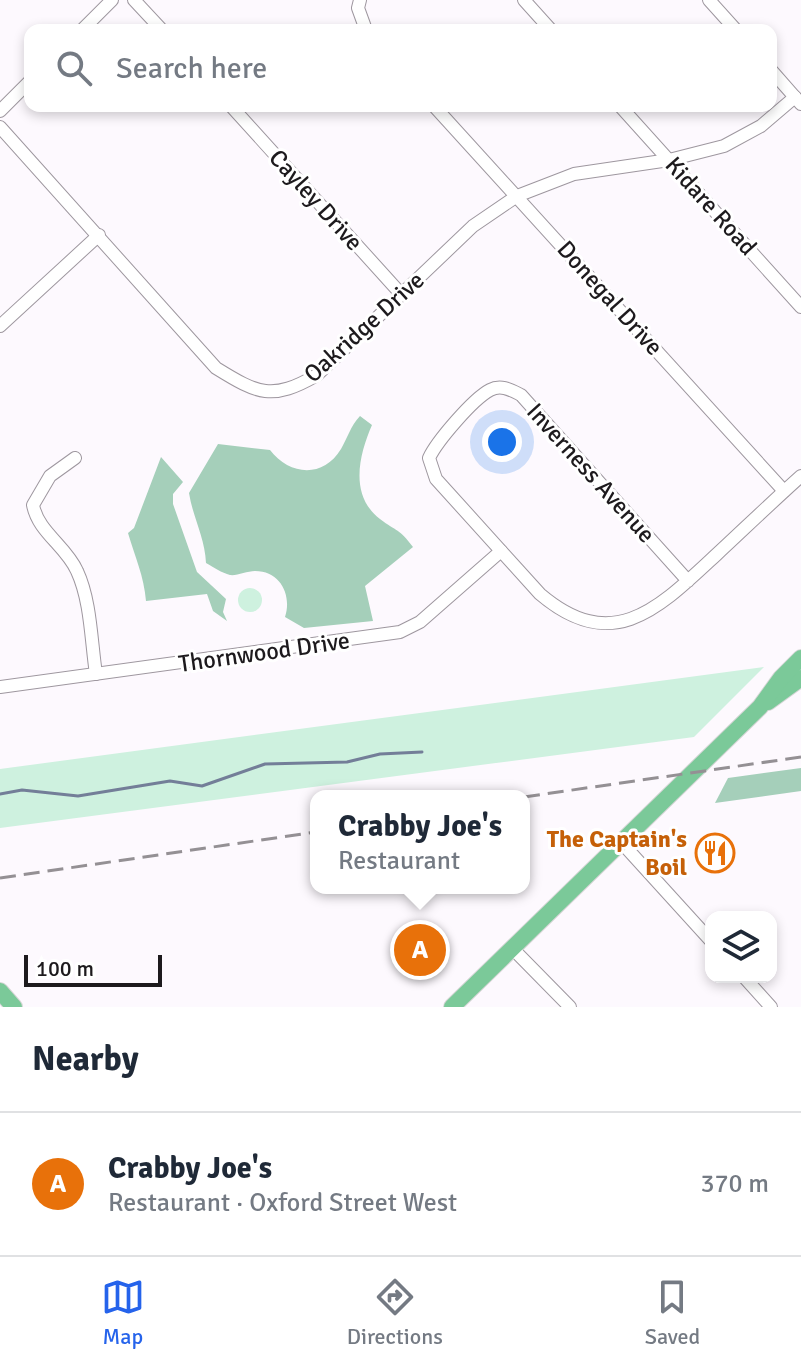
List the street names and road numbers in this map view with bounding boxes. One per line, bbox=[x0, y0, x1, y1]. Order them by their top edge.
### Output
street label: Cayley Drive bbox=[263, 143, 369, 257]
street label: Kidare Road bbox=[659, 150, 763, 262]
street label: Donegal Drive bbox=[551, 234, 669, 362]
street label: Oakridge Drive bbox=[298, 265, 430, 389]
street label: Inverness Avenue bbox=[520, 397, 662, 549]
street label: Thornwood Drive bbox=[176, 625, 352, 679]

